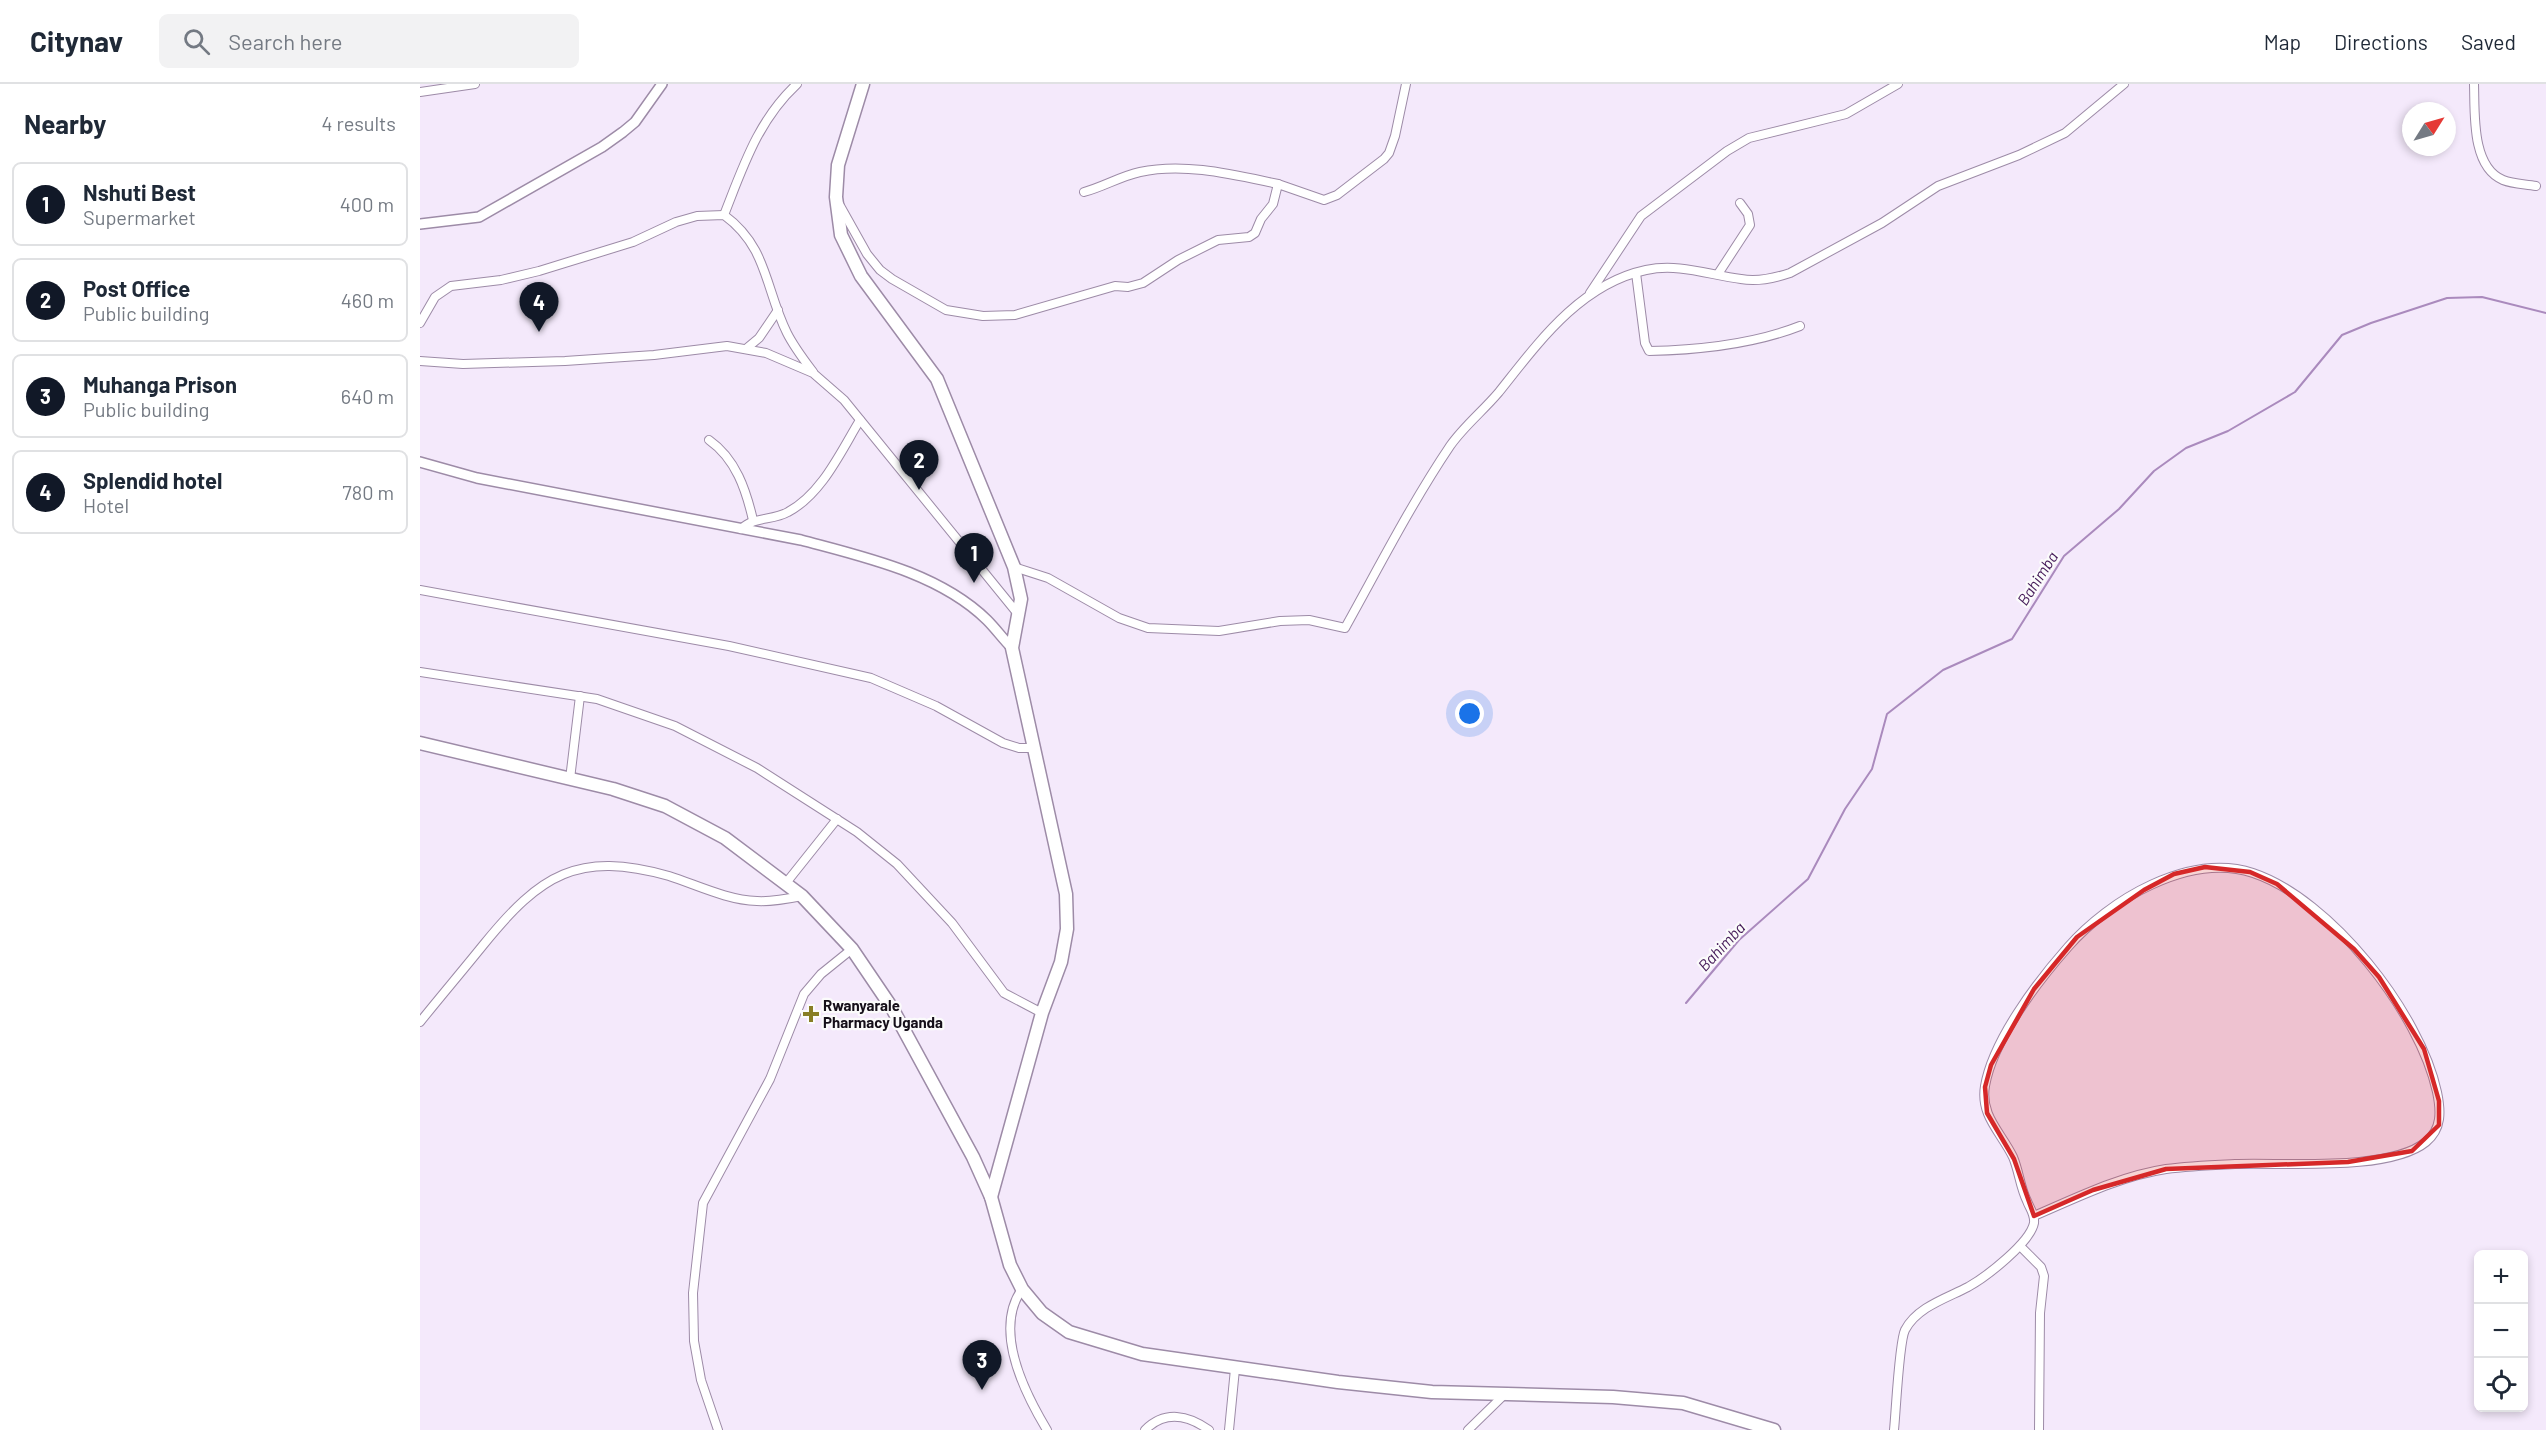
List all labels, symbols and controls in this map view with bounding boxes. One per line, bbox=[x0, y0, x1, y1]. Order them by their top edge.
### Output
search box bbox=[159, 14, 579, 68]
text: Citynav bbox=[30, 24, 123, 58]
icon: search bbox=[180, 25, 213, 58]
text: Search here bbox=[228, 28, 343, 54]
text: Map bbox=[2264, 29, 2301, 54]
text: Directions bbox=[2334, 29, 2428, 54]
text: Saved bbox=[2461, 29, 2516, 54]
north arrow bbox=[2402, 102, 2456, 156]
text: Nearby bbox=[24, 108, 106, 139]
text: 4 results bbox=[321, 111, 396, 135]
text: Nshuti Best bbox=[83, 179, 196, 205]
text: 1 bbox=[42, 192, 49, 216]
text: 400 m bbox=[340, 192, 394, 216]
text: Supermarket bbox=[83, 205, 196, 229]
text: Post Office bbox=[83, 275, 190, 301]
pin: 4 bbox=[520, 282, 558, 332]
text: 2 bbox=[40, 288, 51, 312]
text: 460 m bbox=[341, 288, 394, 312]
text: Public building bbox=[83, 301, 209, 325]
text: Muhanga Prison bbox=[83, 371, 237, 397]
text: 3 bbox=[40, 384, 51, 408]
text: 640 m bbox=[341, 384, 394, 408]
text: Public building bbox=[83, 397, 209, 421]
pin: 2 bbox=[900, 440, 938, 490]
text: Splendid hotel bbox=[83, 467, 222, 493]
text: 4 bbox=[39, 480, 52, 504]
text: 780 m bbox=[342, 480, 394, 504]
text: Hotel bbox=[83, 493, 129, 517]
pin: 1 bbox=[954, 534, 994, 583]
water label: Bahimba bbox=[2013, 548, 2061, 608]
your location bbox=[1455, 699, 1484, 728]
water label: Bahimba bbox=[1694, 918, 1748, 974]
place label: Rwanyarale Pharmacy Uganda bbox=[823, 996, 943, 1031]
marker: Rwanyarale Pharmacy Uganda bbox=[804, 1007, 818, 1021]
map controls bbox=[2474, 1250, 2528, 1412]
button: + bbox=[2474, 1250, 2528, 1304]
button: − bbox=[2474, 1304, 2528, 1358]
pin: 3 bbox=[962, 1340, 1002, 1390]
button: locate bbox=[2474, 1358, 2528, 1412]

